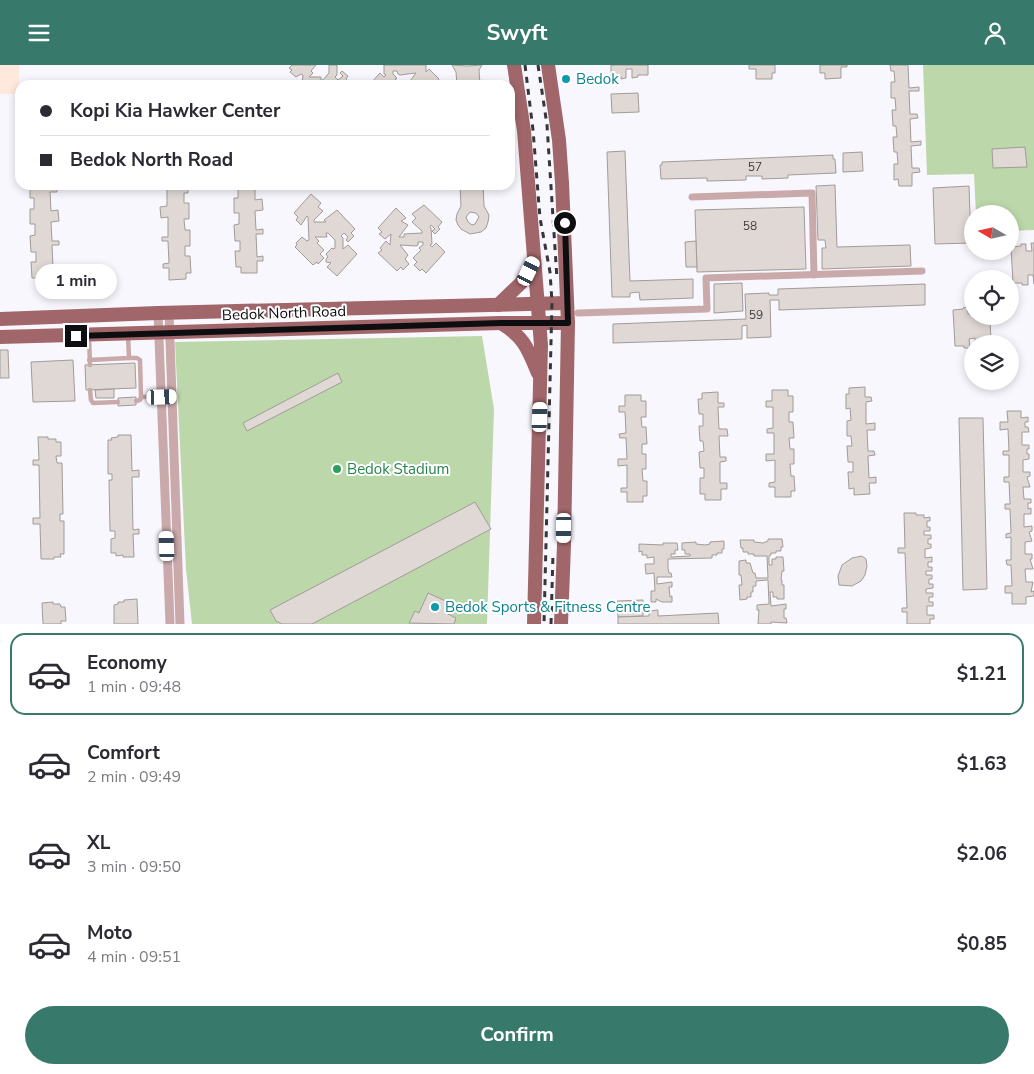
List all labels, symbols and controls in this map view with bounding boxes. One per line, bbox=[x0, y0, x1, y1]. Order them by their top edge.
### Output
text: Swyft bbox=[487, 18, 547, 48]
icon: menu bbox=[25, 19, 53, 47]
icon: person bbox=[981, 19, 1009, 47]
place label: Bedok bbox=[576, 69, 619, 89]
marker: Bedok bbox=[560, 73, 572, 85]
text: Kopi Kia Hawker Center bbox=[70, 98, 280, 124]
text: Bedok North Road bbox=[70, 147, 233, 173]
house number: 57 bbox=[748, 159, 762, 175]
north arrow bbox=[964, 205, 1019, 260]
map controls bbox=[964, 205, 1019, 390]
route start bbox=[554, 212, 576, 234]
house number: 58 bbox=[743, 218, 757, 234]
car bbox=[515, 254, 542, 288]
callout: 1 min bbox=[35, 263, 117, 299]
text: 1 min bbox=[55, 270, 97, 292]
button: locate bbox=[964, 270, 1019, 325]
street label: Bedok North Road bbox=[222, 301, 346, 325]
house number: 59 bbox=[749, 307, 763, 323]
route end bbox=[65, 325, 87, 347]
button: layers bbox=[964, 335, 1019, 390]
car bbox=[146, 389, 177, 405]
car bbox=[531, 402, 548, 432]
place label: Bedok Stadium bbox=[347, 459, 449, 479]
marker: Bedok Stadium bbox=[331, 463, 343, 475]
car bbox=[556, 513, 571, 543]
car bbox=[158, 531, 175, 561]
place label: Bedok Sports & Fitness Centre bbox=[445, 597, 651, 617]
marker: Bedok Sports & Fitness Centre bbox=[429, 601, 441, 613]
text: Economy bbox=[87, 650, 167, 676]
icon: car bbox=[27, 652, 72, 697]
text: $1.21 bbox=[957, 661, 1007, 687]
text: 1 min · 09:48 bbox=[87, 676, 181, 698]
text: Comfort bbox=[87, 740, 160, 766]
icon: car bbox=[27, 742, 72, 787]
text: $1.63 bbox=[957, 751, 1007, 777]
text: 2 min · 09:49 bbox=[87, 766, 181, 788]
text: XL bbox=[87, 830, 110, 856]
icon: car bbox=[27, 832, 72, 877]
text: $2.06 bbox=[957, 841, 1007, 867]
text: 3 min · 09:50 bbox=[87, 856, 181, 878]
text: Moto bbox=[87, 920, 133, 946]
icon: car bbox=[27, 922, 72, 967]
text: $0.85 bbox=[957, 931, 1007, 957]
text: 4 min · 09:51 bbox=[87, 946, 181, 968]
button: Confirm bbox=[25, 1006, 1009, 1064]

